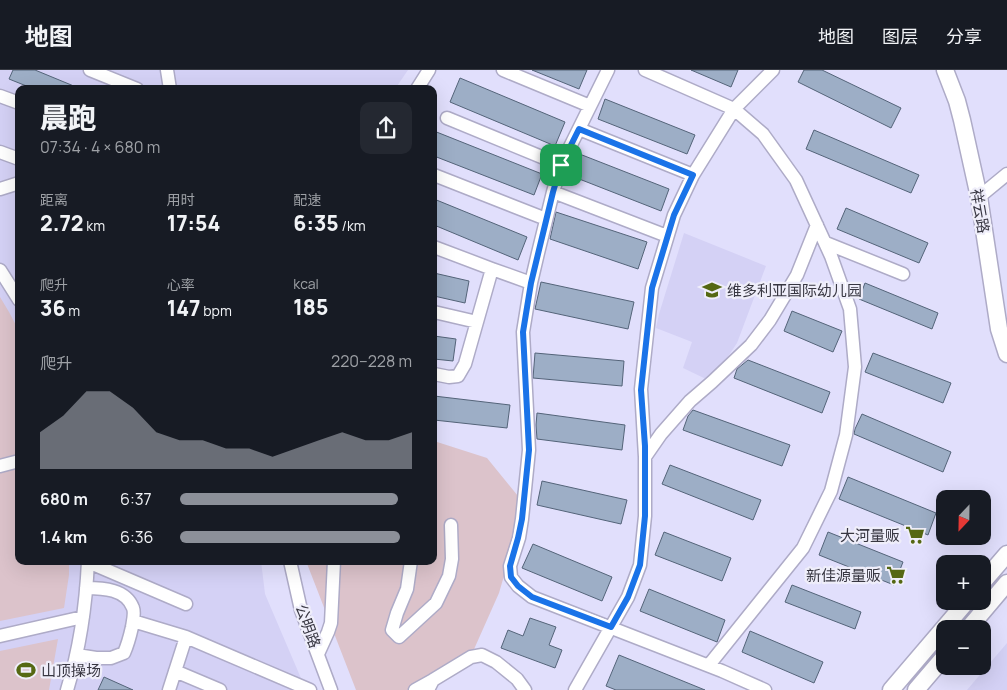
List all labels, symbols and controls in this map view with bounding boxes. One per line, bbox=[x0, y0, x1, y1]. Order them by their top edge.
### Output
text: 地图 bbox=[25, 19, 73, 52]
text: 地图 bbox=[818, 24, 854, 48]
text: 图层 bbox=[882, 24, 918, 48]
text: 分享 bbox=[946, 24, 982, 48]
text: 晨跑 bbox=[40, 98, 96, 136]
button: share bbox=[360, 102, 412, 154]
text: 07:34 · 4 × 680 m bbox=[40, 136, 160, 158]
pin bbox=[540, 144, 582, 186]
icon: arrive bbox=[547, 151, 575, 179]
street label: 祥云路 bbox=[966, 187, 994, 235]
text: 距离 bbox=[40, 190, 68, 209]
text: 用时 bbox=[167, 190, 195, 209]
text: 配速 bbox=[293, 190, 321, 209]
text: 2.72 bbox=[40, 209, 84, 237]
text: 17:54 bbox=[167, 209, 220, 237]
text: 6:35 bbox=[293, 209, 339, 237]
text: km bbox=[84, 216, 105, 235]
text: /km bbox=[339, 216, 366, 235]
text: kcal bbox=[293, 274, 319, 293]
text: 爬升 bbox=[40, 275, 68, 294]
text: 心率 bbox=[167, 275, 195, 294]
school or university icon: 维多利亚国际幼儿园 bbox=[701, 279, 723, 301]
place label: 维多利亚国际幼儿园 bbox=[727, 280, 862, 301]
text: 185 bbox=[293, 293, 328, 321]
text: 36 bbox=[40, 294, 65, 322]
text: 147 bbox=[167, 294, 201, 322]
text: m bbox=[65, 301, 80, 320]
text: bpm bbox=[201, 301, 232, 320]
text: 220–228 m bbox=[331, 350, 412, 372]
text: 爬升 bbox=[40, 352, 72, 374]
text: 680 m bbox=[40, 488, 88, 510]
text: 6:37 bbox=[120, 488, 152, 510]
north arrow bbox=[936, 490, 991, 545]
map controls bbox=[936, 490, 991, 675]
supermarket icon: 大河量贩 bbox=[904, 524, 926, 546]
place label: 大河量贩 bbox=[840, 525, 900, 546]
text: 1.4 km bbox=[40, 526, 87, 548]
text: 6:36 bbox=[120, 526, 154, 548]
button: + bbox=[936, 555, 991, 610]
supermarket icon: 新佳源量贩 bbox=[885, 564, 907, 586]
place label: 新佳源量贩 bbox=[806, 565, 881, 586]
street label: 公明路 bbox=[290, 601, 326, 651]
button: − bbox=[936, 620, 991, 675]
sports icon: 山顶操场 bbox=[15, 659, 37, 681]
place label: 山顶操场 bbox=[41, 660, 101, 681]

